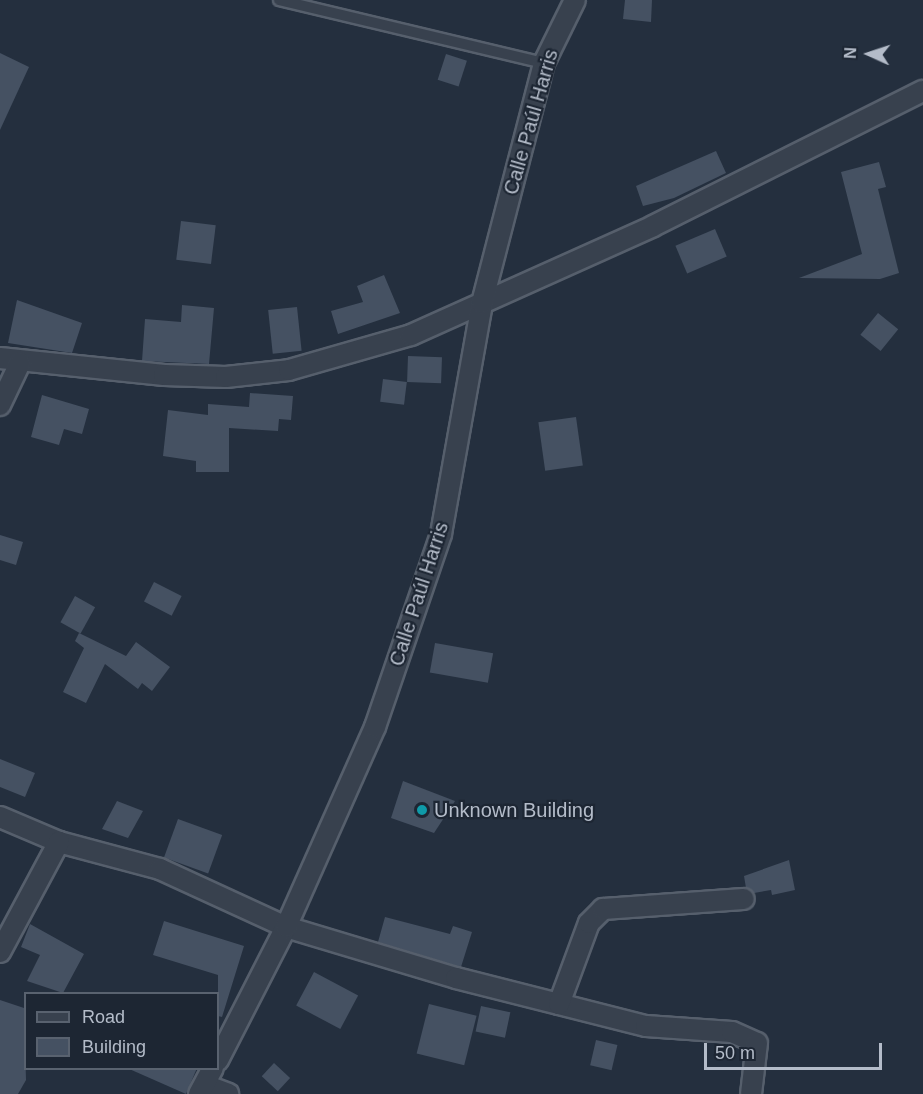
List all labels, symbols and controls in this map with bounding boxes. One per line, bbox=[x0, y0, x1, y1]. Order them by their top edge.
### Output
north arrow bbox=[839, 24, 899, 84]
street label: Calle Paúl Harris bbox=[499, 47, 563, 197]
text: N bbox=[842, 47, 859, 59]
street label: Calle Paúl Harris bbox=[384, 519, 454, 669]
place label: Unknown Building bbox=[434, 798, 594, 822]
marker: Unknown Building bbox=[415, 803, 429, 817]
legend bbox=[24, 992, 219, 1070]
text: Road bbox=[82, 1007, 125, 1027]
scale bar bbox=[707, 1031, 886, 1069]
text: Building bbox=[82, 1037, 146, 1057]
text: 50 m bbox=[715, 1043, 755, 1063]

